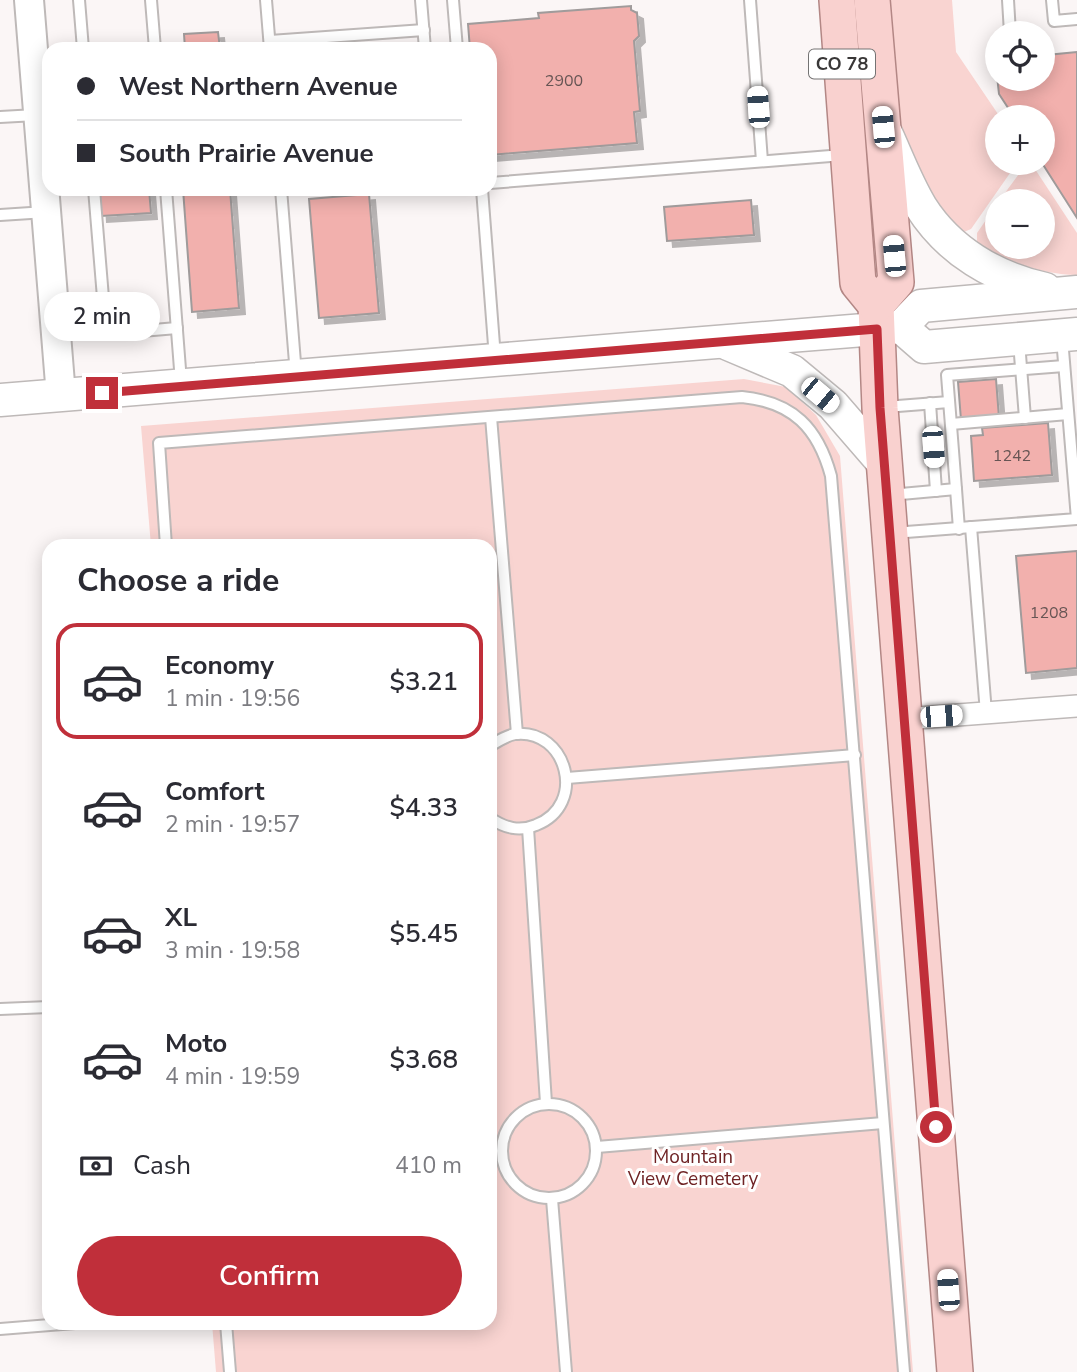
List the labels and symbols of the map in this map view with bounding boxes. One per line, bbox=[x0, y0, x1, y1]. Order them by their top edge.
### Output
road number: CO 78 bbox=[809, 50, 875, 78]
house number: 2900 bbox=[545, 70, 583, 92]
car bbox=[747, 85, 770, 129]
car bbox=[871, 105, 896, 149]
car bbox=[882, 234, 907, 278]
callout: 2 min bbox=[44, 292, 160, 340]
car bbox=[798, 373, 843, 417]
route end bbox=[86, 377, 118, 409]
car bbox=[922, 425, 945, 469]
house number: 1242 bbox=[993, 445, 1031, 467]
house number: 1208 bbox=[1030, 602, 1068, 624]
car bbox=[920, 704, 963, 728]
route start bbox=[920, 1111, 952, 1143]
park label: Mountain View Cemetery bbox=[627, 1144, 759, 1192]
car bbox=[937, 1268, 960, 1312]

